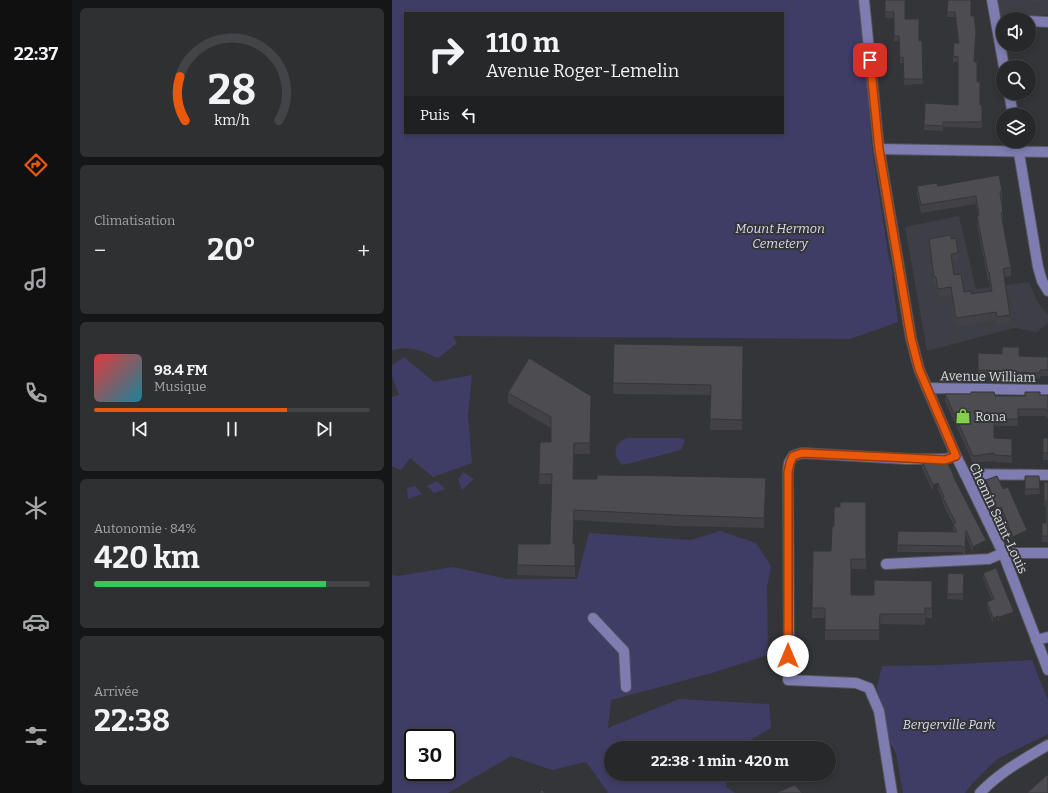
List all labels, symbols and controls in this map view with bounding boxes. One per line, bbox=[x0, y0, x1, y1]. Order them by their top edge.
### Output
map controls bbox=[996, 12, 1036, 148]
button: sound bbox=[996, 12, 1036, 52]
text: 110 m bbox=[486, 26, 560, 59]
icon: right bbox=[420, 28, 472, 80]
text: 22:37 bbox=[14, 43, 58, 65]
pin bbox=[853, 43, 887, 77]
icon: arrive bbox=[859, 49, 881, 71]
text: Avenue Roger-Lemelin bbox=[486, 60, 679, 82]
button: search bbox=[996, 60, 1036, 100]
text: 28 bbox=[208, 64, 256, 114]
icon: left bbox=[458, 104, 480, 126]
text: Puis bbox=[420, 106, 450, 124]
button: layers bbox=[996, 108, 1036, 148]
text: km/h bbox=[214, 111, 250, 128]
icon: directions bbox=[22, 151, 50, 179]
text: Climatisation bbox=[94, 213, 175, 228]
park label: Mount Hermon Cemetery bbox=[735, 221, 825, 251]
text: 20° bbox=[207, 232, 256, 268]
text: − bbox=[94, 237, 106, 264]
text: + bbox=[357, 237, 370, 264]
icon: music bbox=[22, 265, 50, 293]
text: 98.4 FM bbox=[154, 361, 208, 379]
street label: Avenue William bbox=[940, 368, 1037, 385]
icon: phone bbox=[22, 379, 50, 407]
text: Musique bbox=[154, 379, 206, 394]
shop icon: Rona bbox=[954, 407, 972, 425]
place label: Rona bbox=[975, 409, 1006, 424]
icon: previous bbox=[129, 418, 151, 440]
icon: pause bbox=[221, 418, 243, 440]
icon: next bbox=[313, 418, 335, 440]
street label: Chemin Saint-Louis bbox=[966, 461, 1031, 576]
icon: climate bbox=[22, 494, 50, 522]
text: Autonomie · 84% bbox=[94, 521, 196, 536]
text: 420 km bbox=[94, 540, 200, 576]
icon: car bbox=[22, 608, 50, 636]
position arrow bbox=[767, 635, 809, 677]
text: Arrivée bbox=[94, 684, 139, 699]
text: 22:38 bbox=[94, 703, 170, 739]
park label: Bergerville Park bbox=[903, 717, 996, 732]
icon: filters bbox=[22, 722, 50, 750]
speed limit sign: 30 bbox=[404, 729, 456, 781]
text: 22:38 · 1 min · 420 m bbox=[651, 752, 789, 770]

